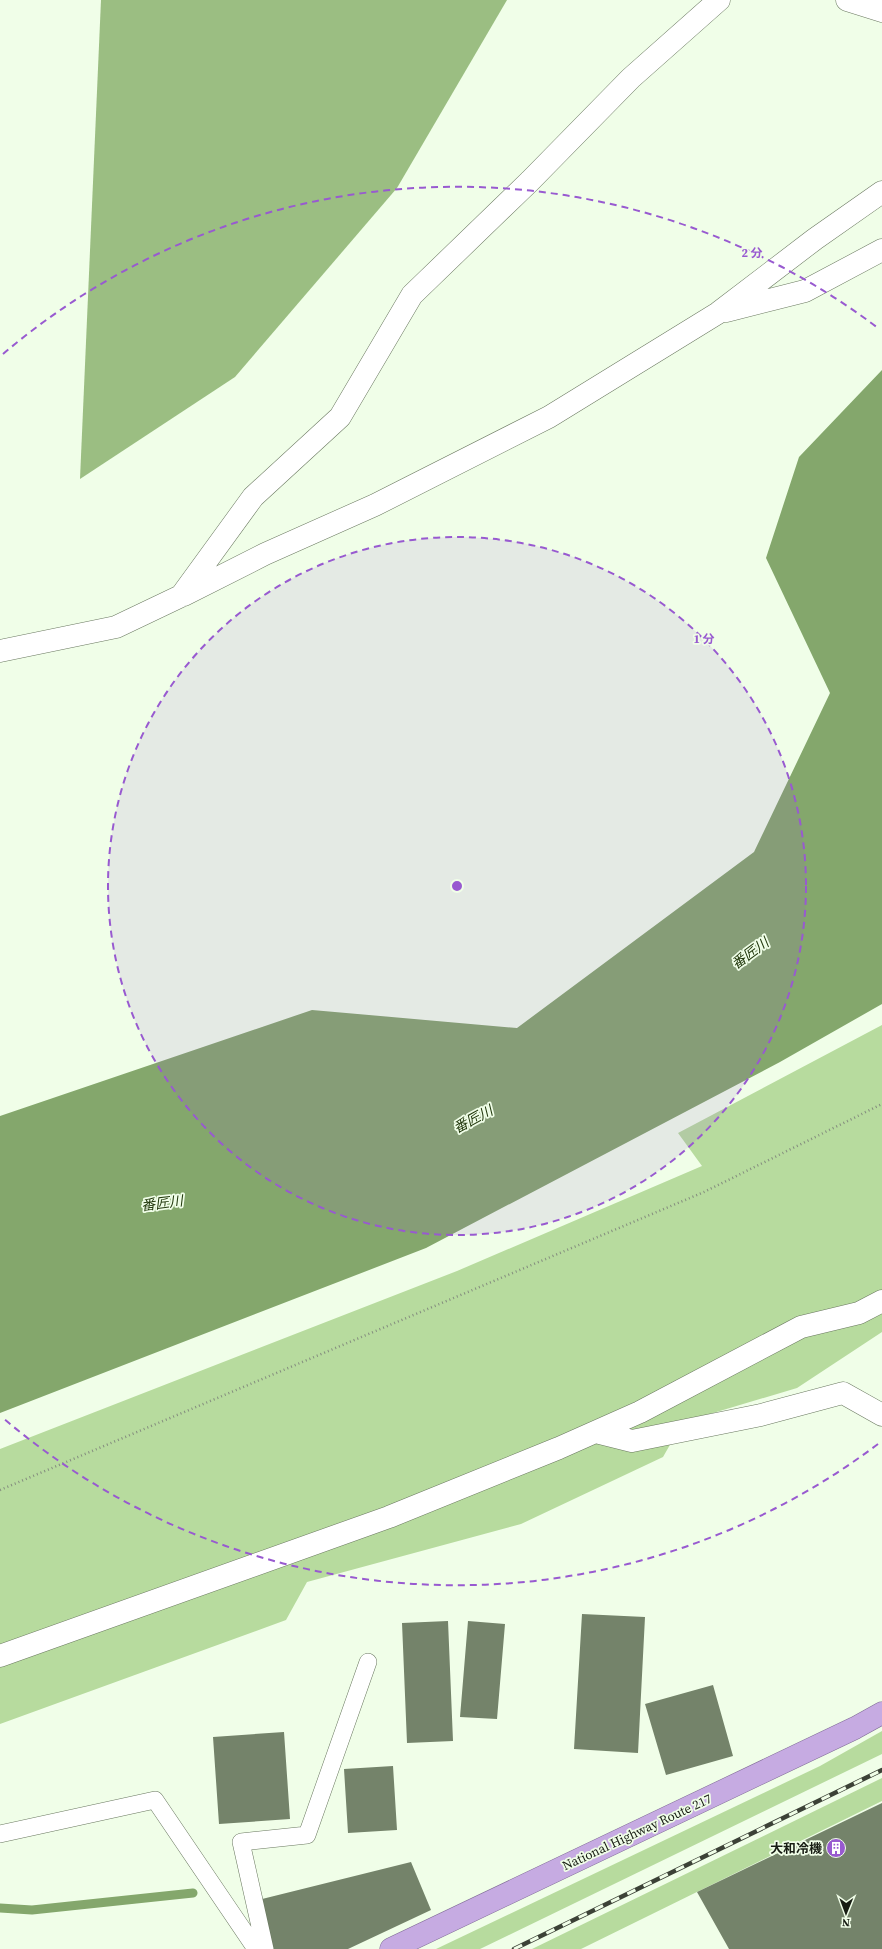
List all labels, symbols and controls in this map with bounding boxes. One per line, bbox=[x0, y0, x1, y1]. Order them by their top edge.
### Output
text: 2 分 bbox=[741, 245, 763, 261]
text: 1 分 bbox=[693, 631, 715, 647]
centre of rings bbox=[450, 879, 464, 893]
water label: 番匠川 bbox=[727, 931, 774, 973]
water label: 番匠川 bbox=[450, 1099, 498, 1138]
water label: 番匠川 bbox=[140, 1190, 186, 1215]
street label: National Highway Route 217 bbox=[560, 1790, 715, 1874]
building icon: 大和冷機 bbox=[825, 1837, 847, 1859]
place label: 大和冷機 bbox=[770, 1840, 822, 1857]
north arrow bbox=[826, 1893, 866, 1933]
text: N bbox=[842, 1915, 850, 1930]

